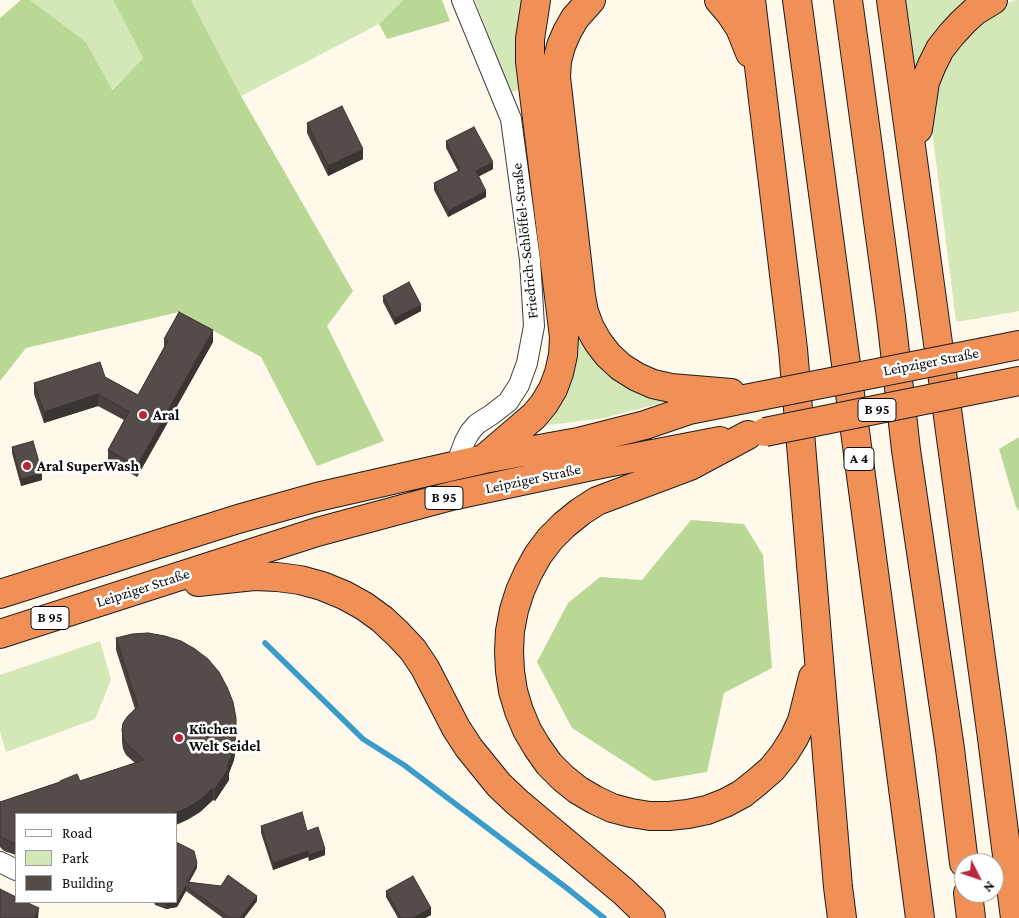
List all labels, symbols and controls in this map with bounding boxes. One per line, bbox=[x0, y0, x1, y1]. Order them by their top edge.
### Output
street label: Friedrich-Schlöffel-Straße bbox=[508, 162, 542, 320]
street label: Leipziger Straße bbox=[882, 344, 980, 380]
road number: B 95 bbox=[858, 398, 896, 422]
place label: Aral bbox=[153, 406, 179, 424]
marker: Aral bbox=[137, 409, 149, 421]
road number: A 4 bbox=[844, 448, 874, 470]
place label: Aral SuperWash bbox=[37, 457, 139, 475]
marker: Aral SuperWash bbox=[21, 460, 33, 472]
street label: Leipziger Straße bbox=[484, 460, 582, 498]
road number: B 95 bbox=[425, 486, 463, 509]
street label: Leipziger Straße bbox=[94, 564, 192, 612]
road number: B 95 bbox=[31, 606, 69, 630]
place label: Küchen Welt Seidel bbox=[189, 720, 261, 755]
marker: Küchen Welt Seidel bbox=[173, 732, 185, 744]
legend bbox=[15, 813, 178, 903]
text: Road bbox=[62, 825, 92, 841]
text: Park bbox=[62, 850, 89, 866]
north arrow bbox=[954, 853, 1004, 903]
text: Building bbox=[62, 875, 113, 891]
text: N bbox=[980, 878, 999, 896]

